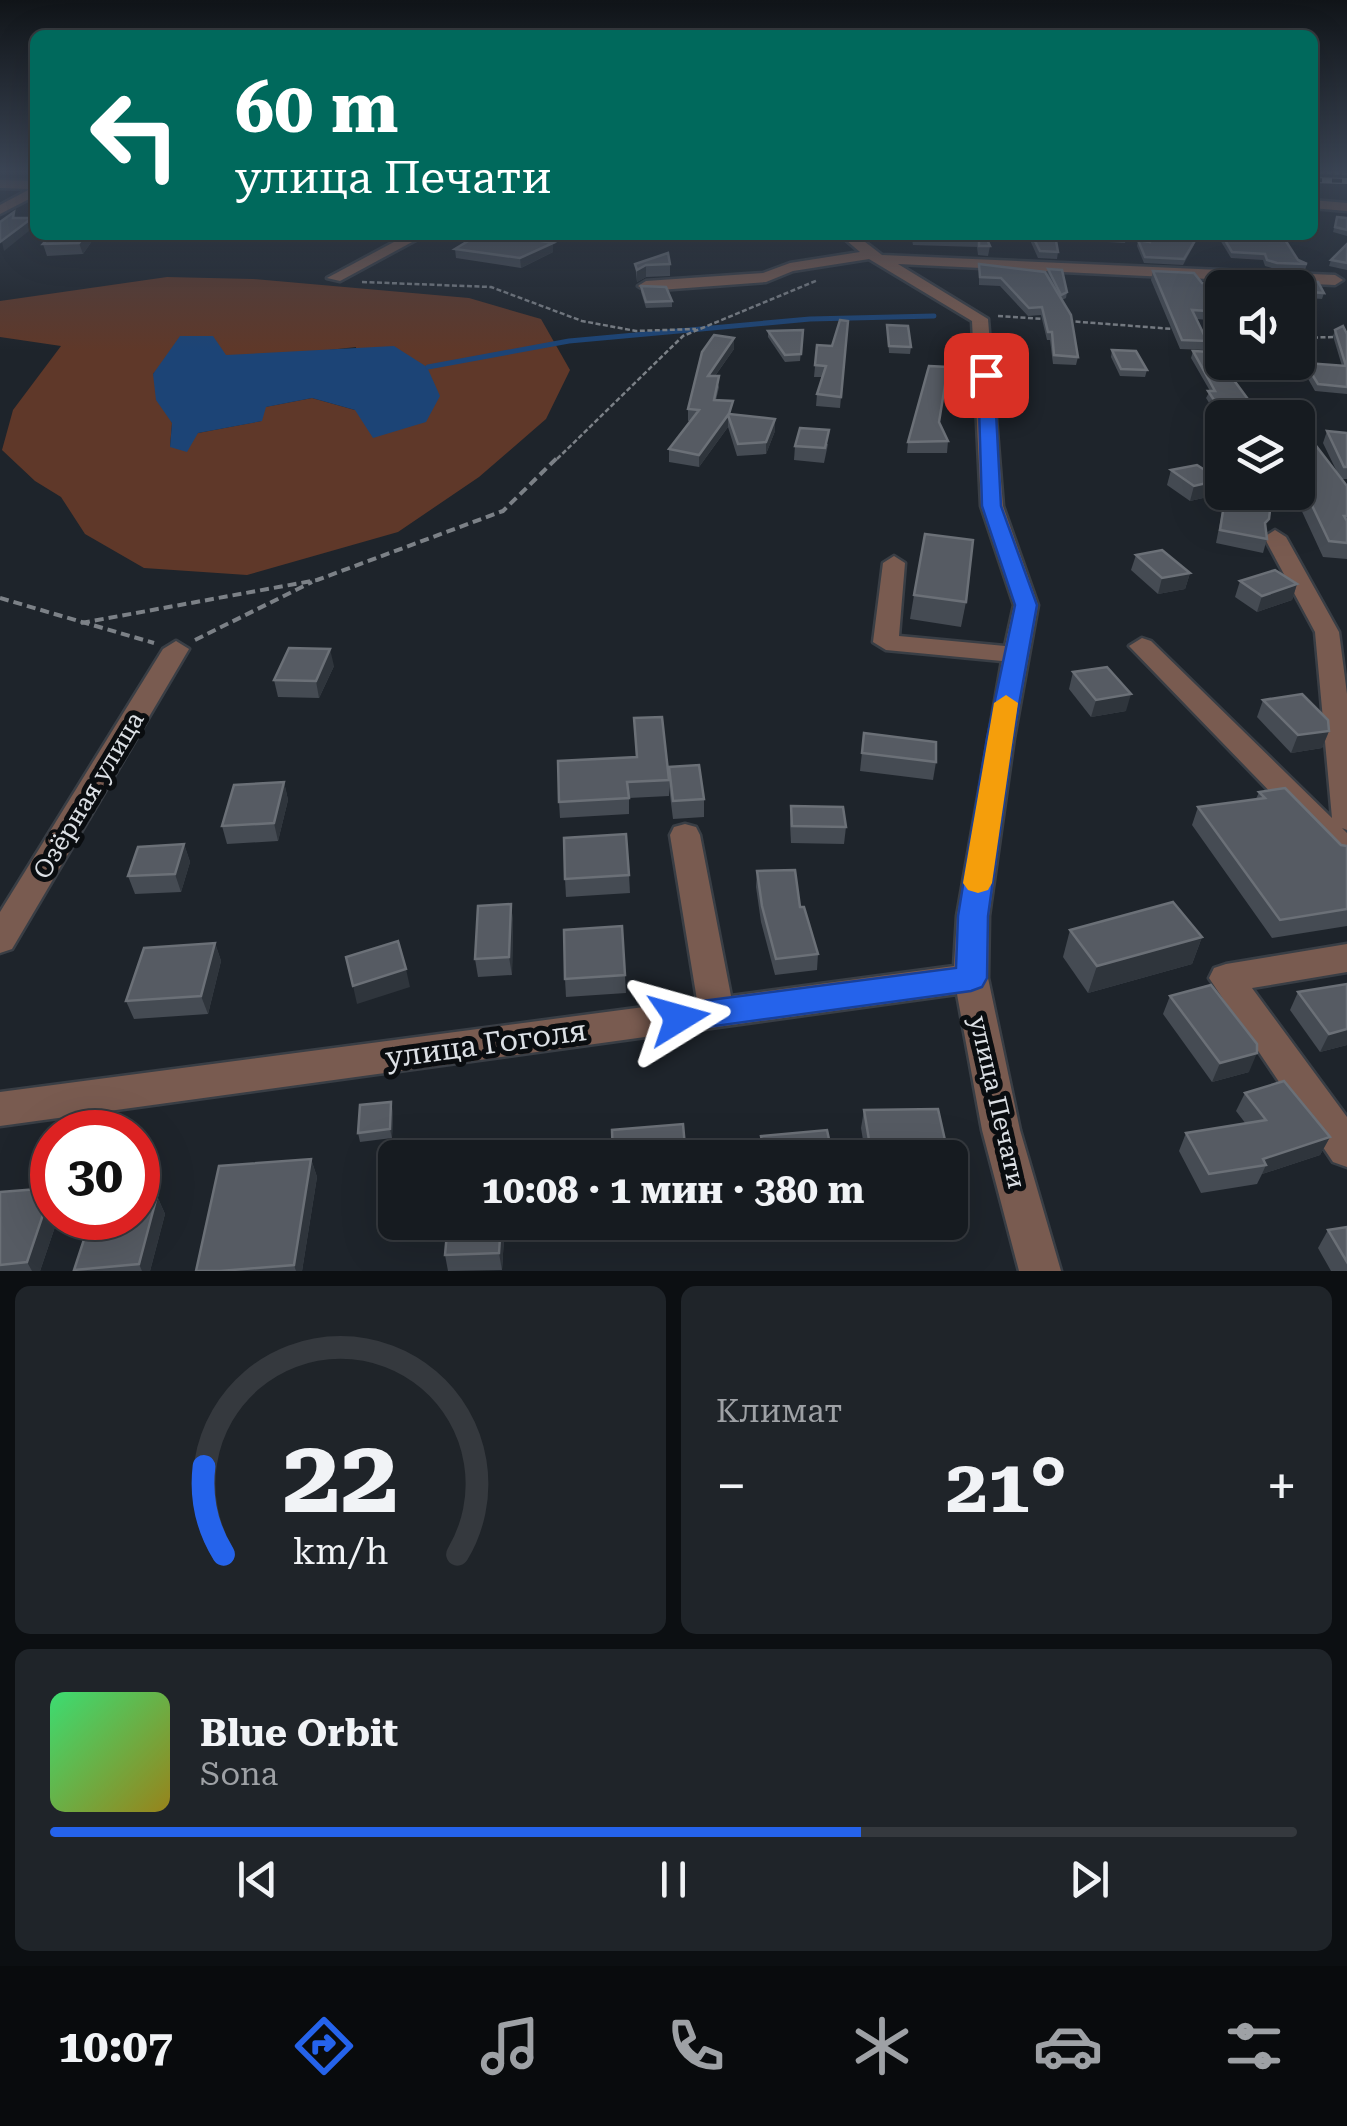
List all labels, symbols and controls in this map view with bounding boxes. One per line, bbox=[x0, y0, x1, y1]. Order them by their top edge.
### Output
text: 60 m bbox=[235, 67, 399, 149]
icon: left bbox=[70, 70, 200, 200]
text: улица Печати bbox=[235, 151, 552, 204]
map controls bbox=[1205, 270, 1315, 510]
button: sound bbox=[1205, 270, 1315, 380]
pin bbox=[944, 333, 1029, 418]
icon: arrive bbox=[959, 348, 1014, 403]
button: layers bbox=[1205, 400, 1315, 510]
street label: Озёрная улица bbox=[27, 706, 150, 884]
position arrow bbox=[627, 966, 731, 1070]
street label: улица Гоголя bbox=[383, 1012, 589, 1075]
street label: улица Печати bbox=[964, 1013, 1031, 1191]
speed limit sign: 30 bbox=[30, 1110, 160, 1240]
text: 10:08 · 1 мин · 380 m bbox=[482, 1168, 864, 1212]
text: Климат bbox=[716, 1392, 842, 1430]
text: 22 bbox=[282, 1416, 399, 1537]
text: 21° bbox=[946, 1442, 1067, 1530]
text: − bbox=[716, 1454, 747, 1518]
text: + bbox=[1266, 1454, 1297, 1518]
text: km/h bbox=[293, 1531, 388, 1573]
text: Blue Orbit bbox=[200, 1711, 398, 1755]
text: Sona bbox=[200, 1755, 278, 1793]
icon: previous bbox=[230, 1852, 285, 1907]
icon: pause bbox=[646, 1852, 701, 1907]
icon: next bbox=[1062, 1852, 1117, 1907]
icon: directions bbox=[289, 2011, 359, 2081]
icon: music bbox=[475, 2011, 545, 2081]
icon: phone bbox=[661, 2011, 731, 2081]
icon: climate bbox=[847, 2011, 917, 2081]
icon: car bbox=[1033, 2011, 1103, 2081]
icon: filters bbox=[1219, 2011, 1289, 2081]
text: 10:07 bbox=[58, 2020, 173, 2073]

